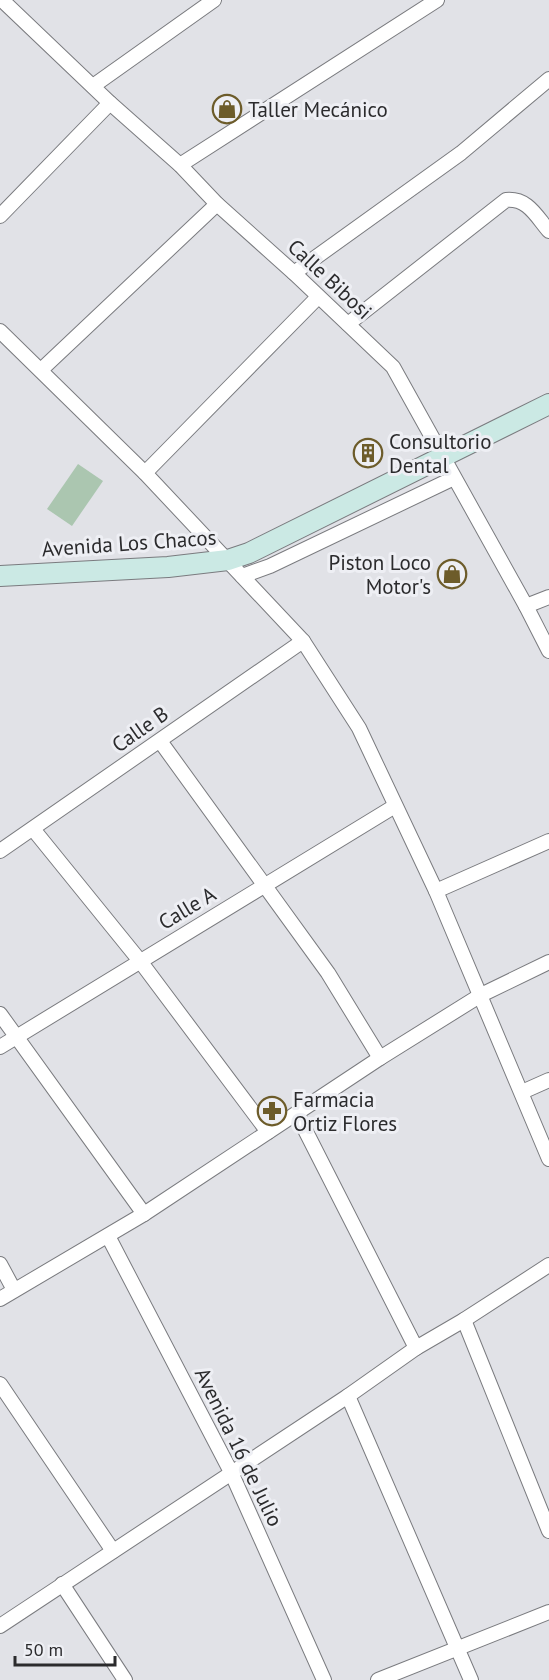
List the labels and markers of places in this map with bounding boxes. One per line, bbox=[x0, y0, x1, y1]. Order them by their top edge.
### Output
shop icon: Taller Mecánico bbox=[211, 93, 243, 125]
place label: Taller Mecánico bbox=[248, 96, 388, 123]
place label: Consultorio Dental bbox=[389, 428, 491, 479]
building icon: Consultorio Dental bbox=[352, 437, 384, 469]
place label: Piston Loco Motor's bbox=[328, 549, 431, 600]
shop icon: Piston Loco Motor's bbox=[436, 558, 468, 590]
place label: Farmacia Ortiz Flores bbox=[293, 1086, 397, 1137]
pharmacy icon: Farmacia Ortiz Flores bbox=[256, 1095, 288, 1127]

